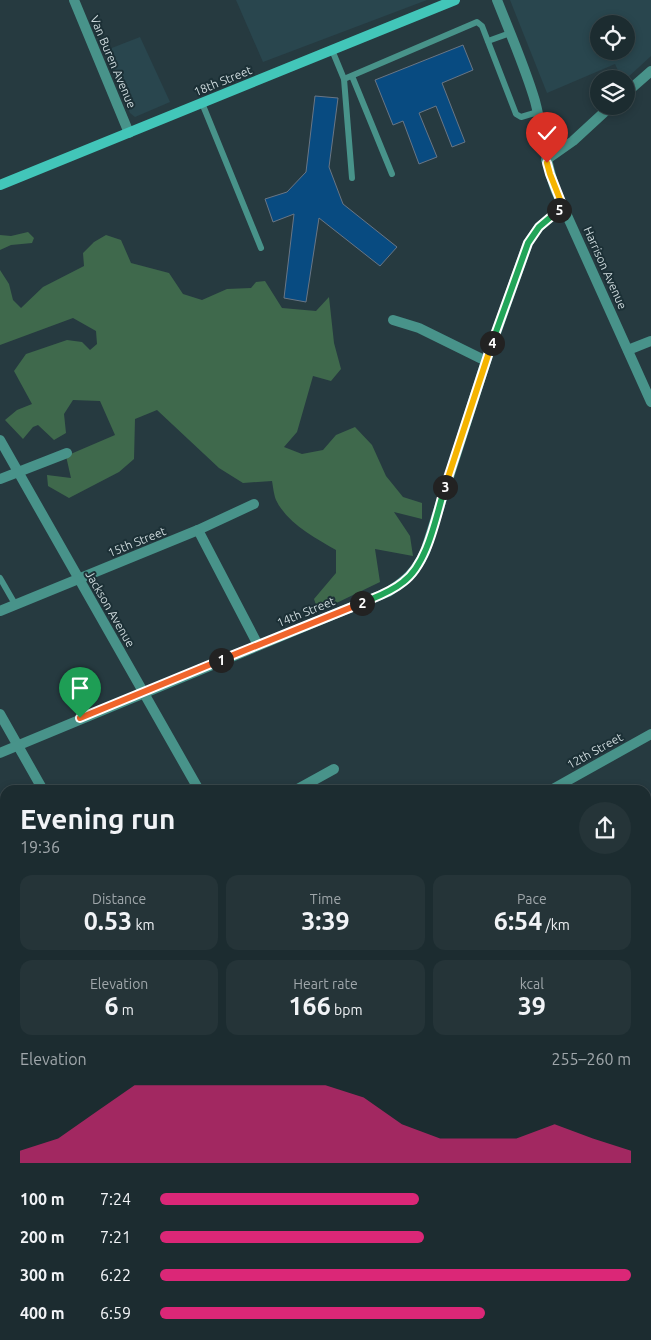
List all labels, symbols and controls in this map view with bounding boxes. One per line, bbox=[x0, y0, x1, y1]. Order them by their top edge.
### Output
street label: Van Buren Avenue bbox=[88, 14, 139, 110]
map controls bbox=[590, 15, 635, 115]
button: locate bbox=[590, 15, 635, 60]
street label: 18th Street bbox=[192, 63, 254, 98]
button: layers bbox=[590, 70, 635, 115]
pin bbox=[526, 112, 568, 163]
icon: check bbox=[533, 119, 561, 147]
pin: 5 bbox=[546, 198, 572, 222]
text: 5 bbox=[556, 202, 563, 218]
street label: Harrison Avenue bbox=[581, 225, 629, 311]
pin: 4 bbox=[480, 330, 504, 356]
text: 4 bbox=[489, 335, 496, 351]
pin: 3 bbox=[432, 474, 458, 500]
text: 3 bbox=[442, 479, 449, 495]
street label: 15th Street bbox=[106, 524, 168, 559]
street label: Jackson Avenue bbox=[83, 568, 138, 649]
pin: 2 bbox=[350, 590, 374, 616]
street label: 14th Street bbox=[275, 594, 337, 629]
text: 2 bbox=[359, 595, 366, 611]
pin: 1 bbox=[208, 648, 234, 672]
text: 1 bbox=[218, 652, 225, 668]
pin bbox=[59, 667, 101, 718]
icon: arrive bbox=[66, 674, 94, 702]
street label: 12th Street bbox=[565, 730, 625, 771]
button: share bbox=[579, 802, 631, 854]
text: Evening run bbox=[20, 803, 175, 834]
text: 19:36 bbox=[20, 838, 60, 856]
text: Distance bbox=[92, 891, 146, 907]
text: Time bbox=[310, 891, 341, 907]
text: Pace bbox=[517, 891, 547, 907]
text: 0.53 bbox=[84, 907, 132, 935]
text: 3:39 bbox=[301, 907, 350, 935]
text: 6:54 bbox=[494, 907, 542, 935]
text: km bbox=[132, 917, 155, 933]
text: /km bbox=[542, 917, 570, 933]
text: Elevation bbox=[90, 976, 148, 992]
text: Heart rate bbox=[293, 976, 358, 992]
text: kcal bbox=[520, 976, 544, 992]
text: 6 bbox=[104, 992, 119, 1020]
text: 166 bbox=[289, 992, 331, 1020]
text: 39 bbox=[518, 992, 546, 1020]
text: m bbox=[119, 1002, 134, 1018]
text: bpm bbox=[331, 1002, 362, 1018]
text: Elevation bbox=[20, 1050, 87, 1068]
text: 255–260 m bbox=[551, 1050, 631, 1068]
text: 100 m bbox=[20, 1190, 65, 1208]
text: 7:24 bbox=[100, 1190, 131, 1208]
text: 200 m bbox=[20, 1228, 65, 1246]
text: 7:21 bbox=[100, 1228, 131, 1246]
text: 300 m bbox=[20, 1266, 65, 1284]
text: 6:22 bbox=[100, 1266, 131, 1284]
text: 400 m bbox=[20, 1304, 65, 1322]
text: 6:59 bbox=[100, 1304, 131, 1322]

